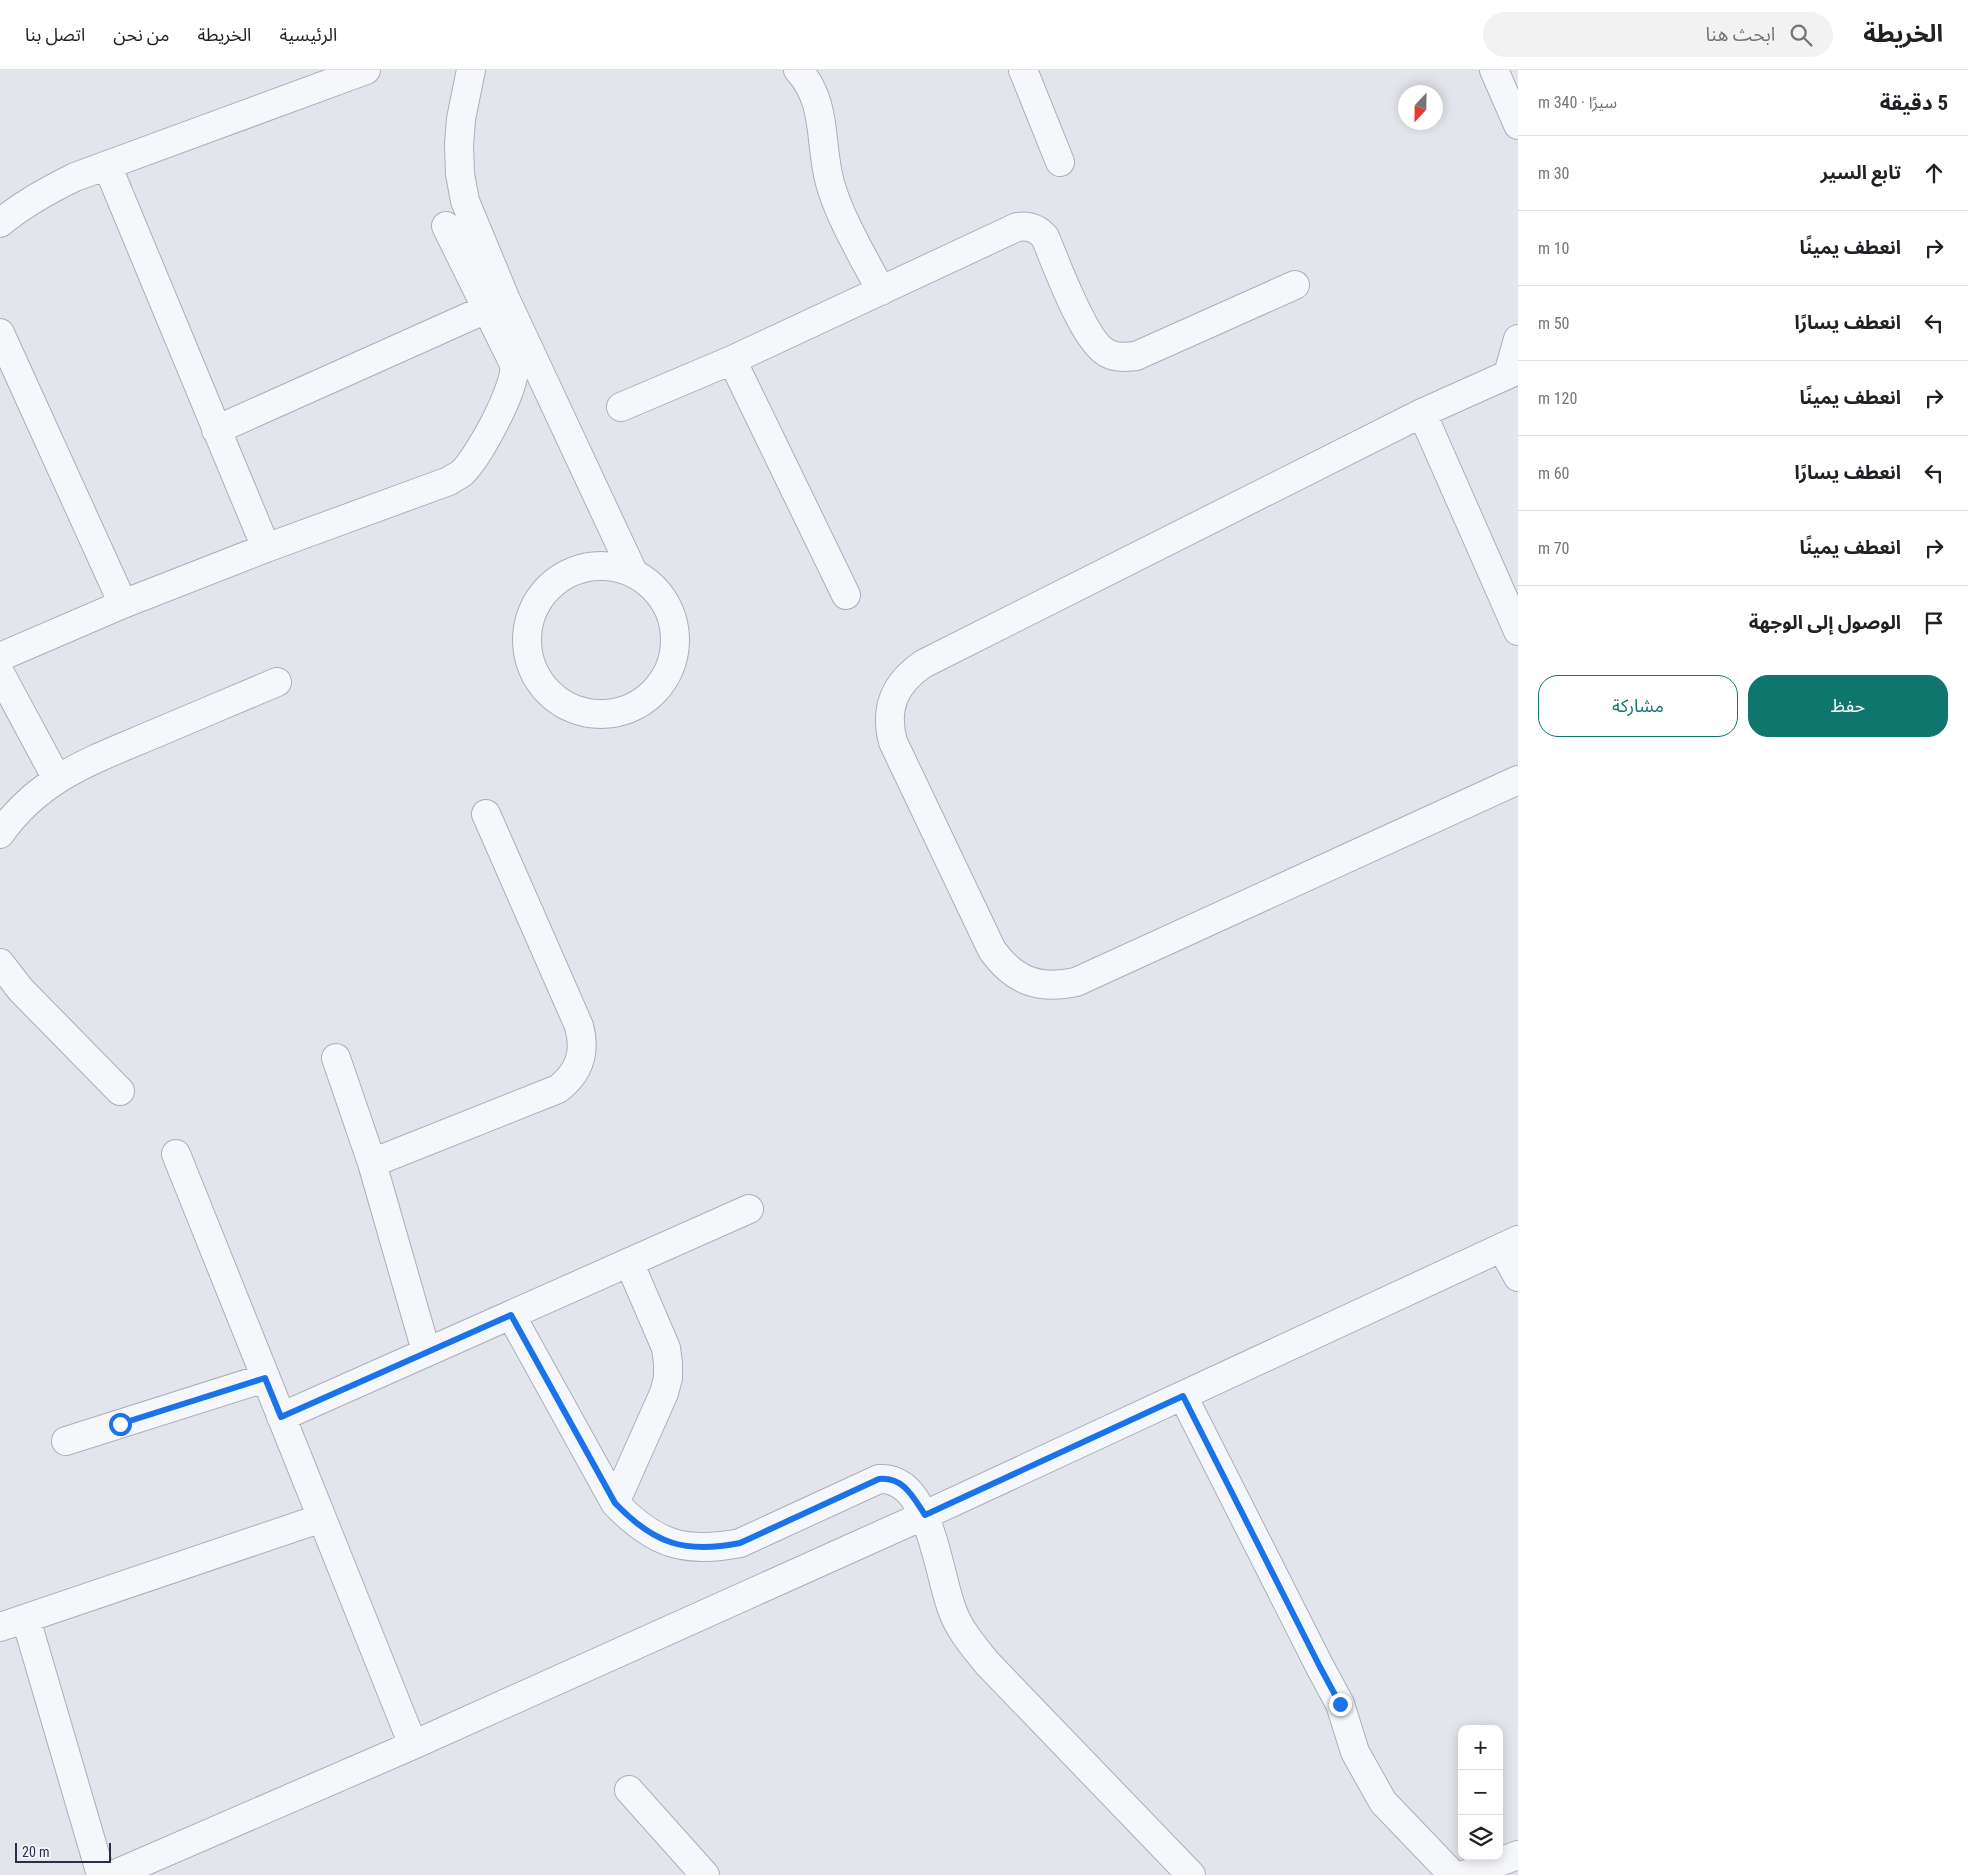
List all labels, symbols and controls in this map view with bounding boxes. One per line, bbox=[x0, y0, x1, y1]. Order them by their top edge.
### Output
search box bbox=[1483, 12, 1833, 57]
text: الخريطة bbox=[1863, 20, 1943, 48]
icon: search bbox=[1787, 21, 1815, 49]
text: ابحث هنا bbox=[1705, 23, 1775, 46]
text: اتصل بنا bbox=[25, 24, 85, 45]
text: من نحن bbox=[113, 24, 169, 45]
text: الخريطة bbox=[197, 24, 251, 45]
text: الرئيسية bbox=[279, 24, 337, 45]
north arrow bbox=[1398, 85, 1443, 130]
text: 5 دقيقة bbox=[1880, 91, 1948, 115]
text: سيرًا · 340 m bbox=[1538, 93, 1617, 112]
icon: ahead bbox=[1920, 159, 1948, 187]
text: تابع السير bbox=[1820, 161, 1901, 184]
text: 30 m bbox=[1538, 164, 1570, 183]
icon: right bbox=[1920, 234, 1948, 262]
text: انعطف يمينًا bbox=[1799, 236, 1901, 259]
text: 10 m bbox=[1538, 239, 1570, 258]
icon: left bbox=[1920, 309, 1948, 337]
text: انعطف يسارًا bbox=[1795, 311, 1901, 334]
text: 50 m bbox=[1538, 314, 1570, 333]
icon: right bbox=[1920, 384, 1948, 412]
text: انعطف يمينًا bbox=[1799, 386, 1901, 409]
text: 120 m bbox=[1538, 389, 1577, 408]
icon: left bbox=[1920, 459, 1948, 487]
text: انعطف يسارًا bbox=[1795, 461, 1901, 484]
text: 60 m bbox=[1538, 464, 1570, 483]
icon: right bbox=[1920, 534, 1948, 562]
text: انعطف يمينًا bbox=[1799, 536, 1901, 559]
text: 70 m bbox=[1538, 539, 1570, 558]
icon: arrive bbox=[1920, 609, 1948, 637]
text: الوصول إلى الوجهة bbox=[1749, 611, 1901, 634]
button: مشاركة bbox=[1538, 675, 1738, 737]
button: حفظ bbox=[1748, 675, 1948, 737]
route start bbox=[109, 1413, 132, 1436]
route end bbox=[1329, 1693, 1352, 1716]
map controls bbox=[1458, 1725, 1503, 1860]
button: + bbox=[1458, 1725, 1503, 1770]
button: − bbox=[1458, 1770, 1503, 1815]
button: layers bbox=[1458, 1815, 1503, 1860]
scale bar bbox=[15, 1840, 111, 1863]
text: 20 m bbox=[22, 1844, 50, 1860]

